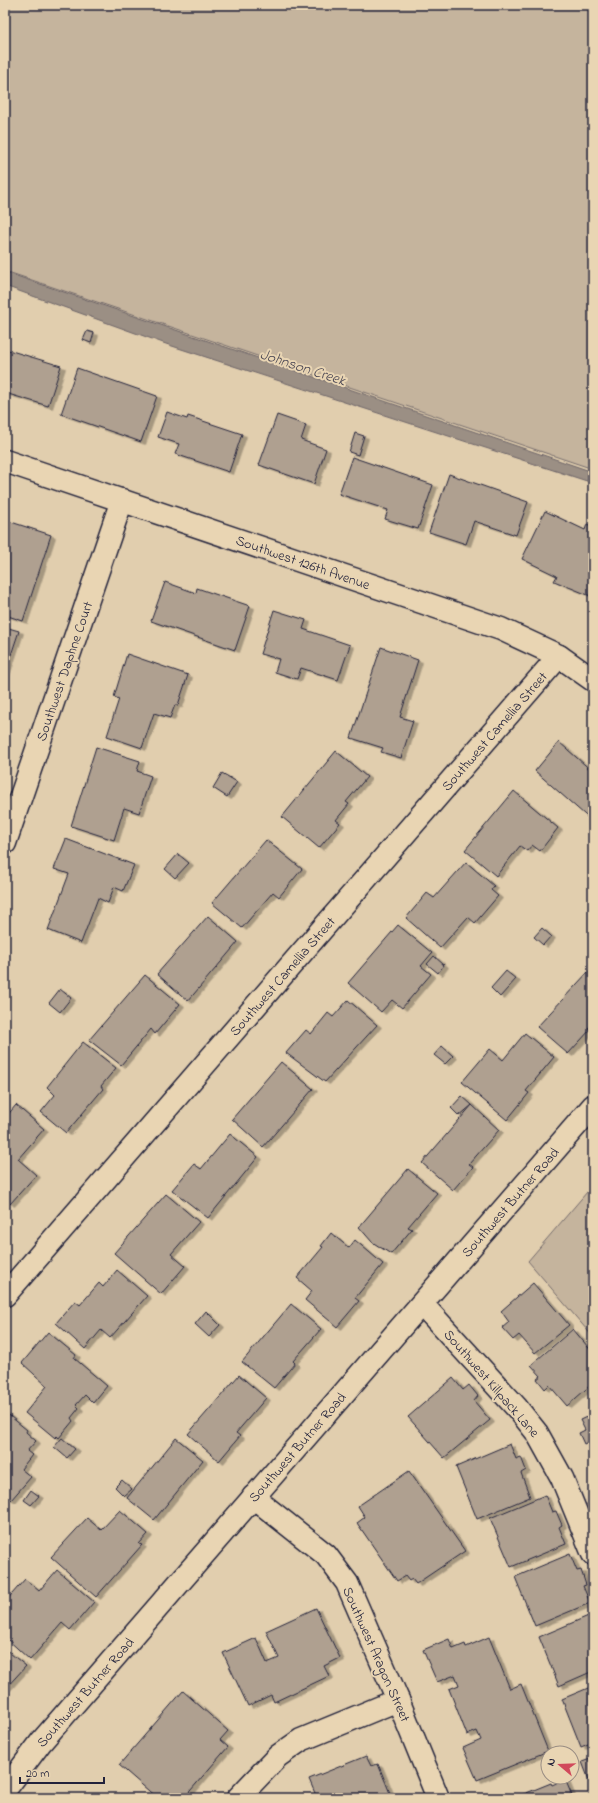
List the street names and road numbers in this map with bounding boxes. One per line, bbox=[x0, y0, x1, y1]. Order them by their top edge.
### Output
street label: Southwest 126th Avenue bbox=[233, 531, 373, 596]
street label: Southwest Daphne Court bbox=[32, 598, 99, 744]
street label: Southwest Camellia Street bbox=[437, 667, 553, 796]
street label: Southwest Camellia Street bbox=[225, 912, 341, 1041]
street label: Southwest Butner Road bbox=[457, 1143, 565, 1263]
street label: Southwest Killpack Lane bbox=[438, 1325, 544, 1443]
street label: Southwest Butner Road bbox=[244, 1388, 352, 1508]
street label: Southwest Aragon Street bbox=[335, 1584, 415, 1726]
street label: Southwest Butner Road bbox=[32, 1633, 140, 1753]

